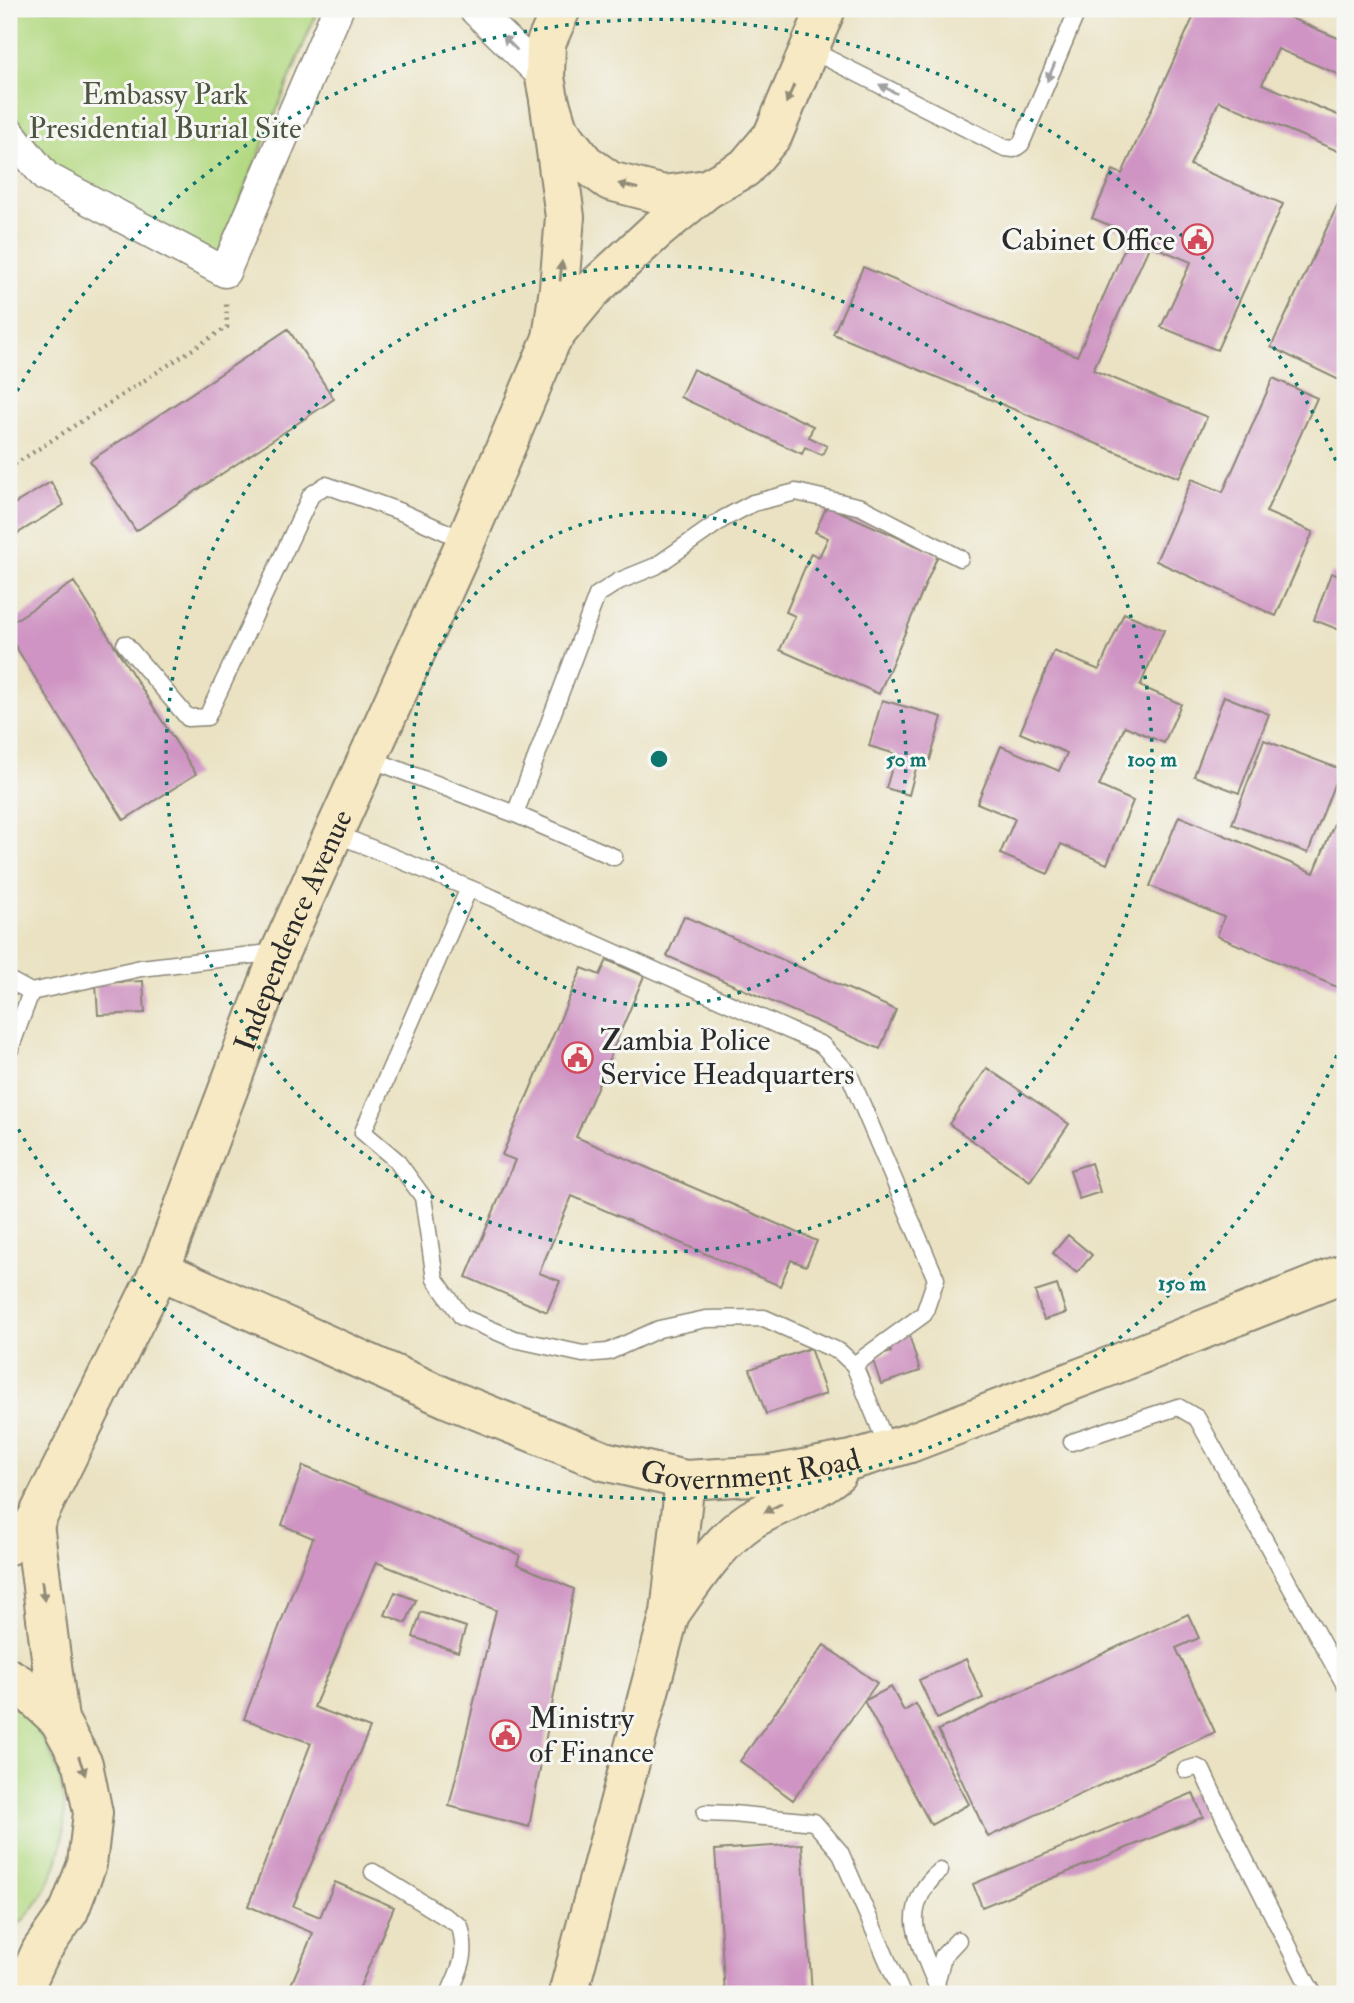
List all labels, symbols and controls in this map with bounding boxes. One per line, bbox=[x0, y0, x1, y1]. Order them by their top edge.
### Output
one-way arrow bbox=[502, 36, 519, 52]
one-way arrow bbox=[1046, 61, 1057, 82]
park label: Embassy Park Presidential Burial Site bbox=[29, 76, 302, 147]
one-way arrow bbox=[878, 83, 898, 94]
one-way arrow bbox=[784, 84, 795, 105]
one-way arrow bbox=[617, 180, 639, 191]
place label: Cabinet Office bbox=[1001, 222, 1175, 259]
public building icon: Cabinet Office bbox=[1181, 223, 1215, 257]
one-way arrow bbox=[556, 260, 567, 282]
text: 50 m bbox=[886, 746, 927, 773]
text: 100 m bbox=[1127, 746, 1178, 773]
centre of rings bbox=[647, 747, 671, 771]
street label: Independence Avenue bbox=[226, 804, 361, 1056]
place label: Zambia Police Service Headquarters bbox=[600, 1022, 855, 1093]
public building icon: Zambia Police Service Headquarters bbox=[560, 1040, 594, 1074]
text: 150 m bbox=[1158, 1270, 1207, 1297]
street label: Government Road bbox=[637, 1441, 865, 1499]
one-way arrow bbox=[763, 1502, 783, 1513]
one-way arrow bbox=[37, 1580, 48, 1602]
place label: Ministry of Finance bbox=[529, 1700, 654, 1771]
public building icon: Ministry of Finance bbox=[489, 1718, 523, 1752]
one-way arrow bbox=[77, 1756, 88, 1777]

